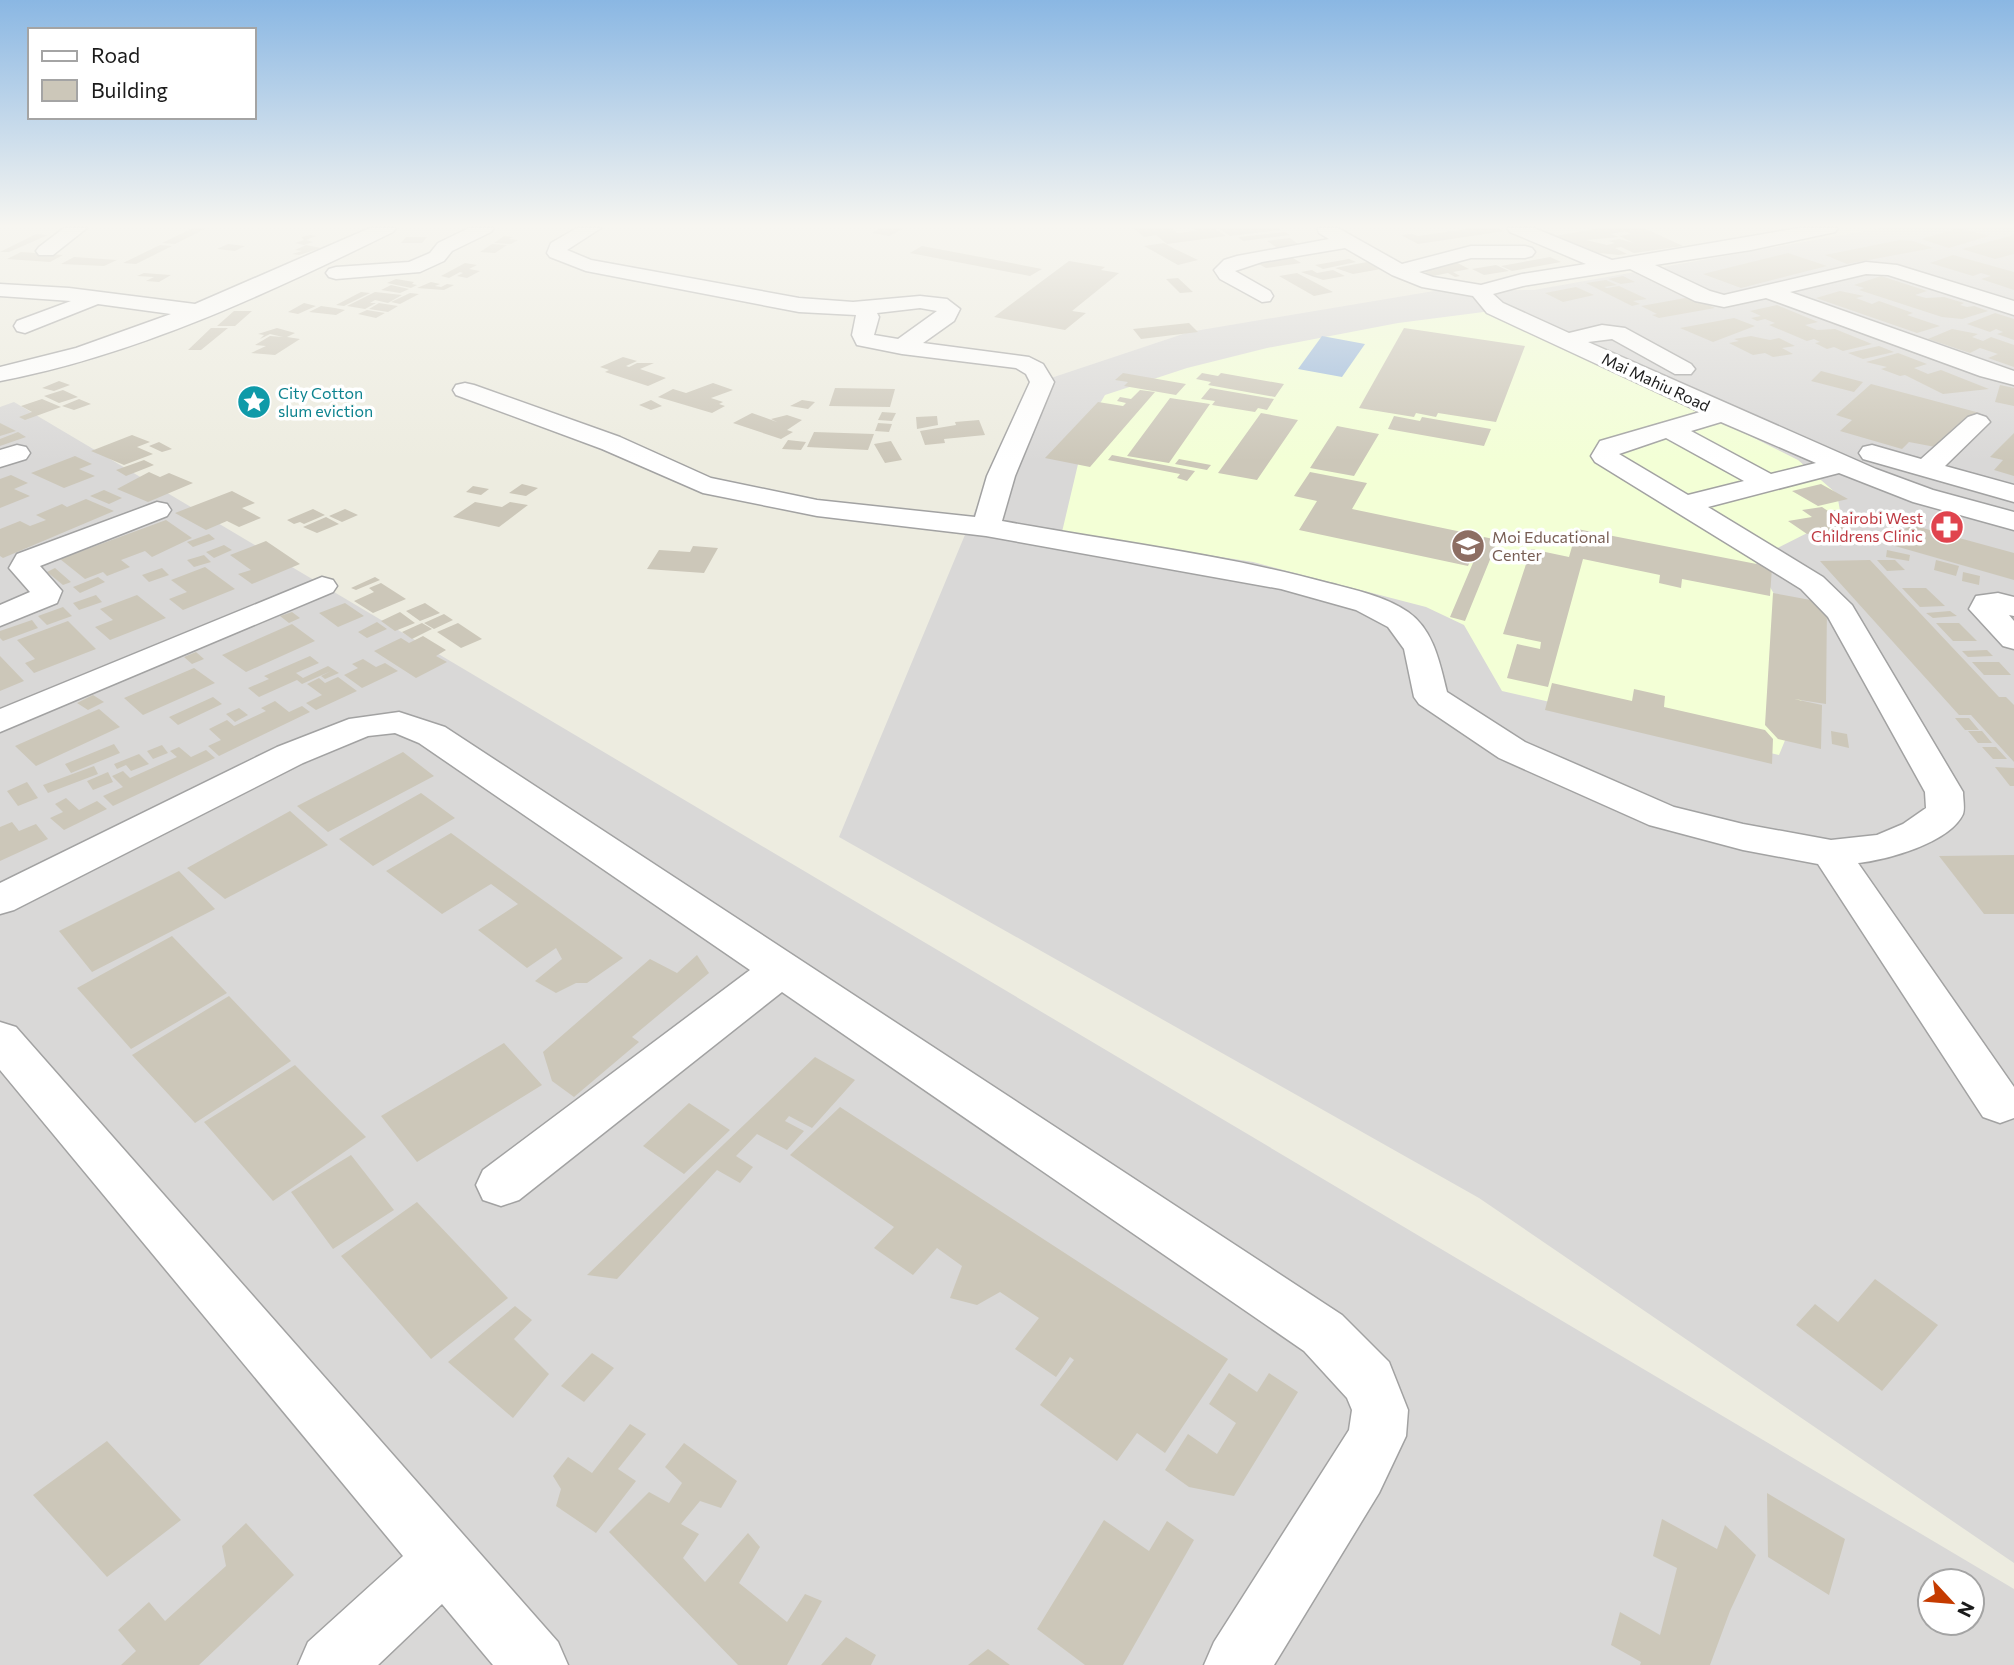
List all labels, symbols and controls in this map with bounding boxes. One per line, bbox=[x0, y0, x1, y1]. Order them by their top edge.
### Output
legend bbox=[28, 28, 256, 119]
text: Road bbox=[91, 42, 140, 67]
text: Building bbox=[91, 77, 168, 102]
street label: Mai Mahiu Road bbox=[1599, 348, 1713, 415]
place icon: City Cotton slum eviction bbox=[235, 383, 273, 421]
place label: City Cotton slum eviction bbox=[278, 383, 373, 420]
place label: Nairobi West Childrens Clinic bbox=[1811, 508, 1923, 545]
pharmacy icon: Nairobi West Childrens Clinic bbox=[1928, 508, 1966, 546]
school or university icon: Moi Educational Center bbox=[1449, 527, 1487, 565]
place label: Moi Educational Center bbox=[1492, 527, 1610, 564]
north arrow bbox=[1916, 1567, 1986, 1637]
text: N bbox=[1953, 1598, 1980, 1621]

